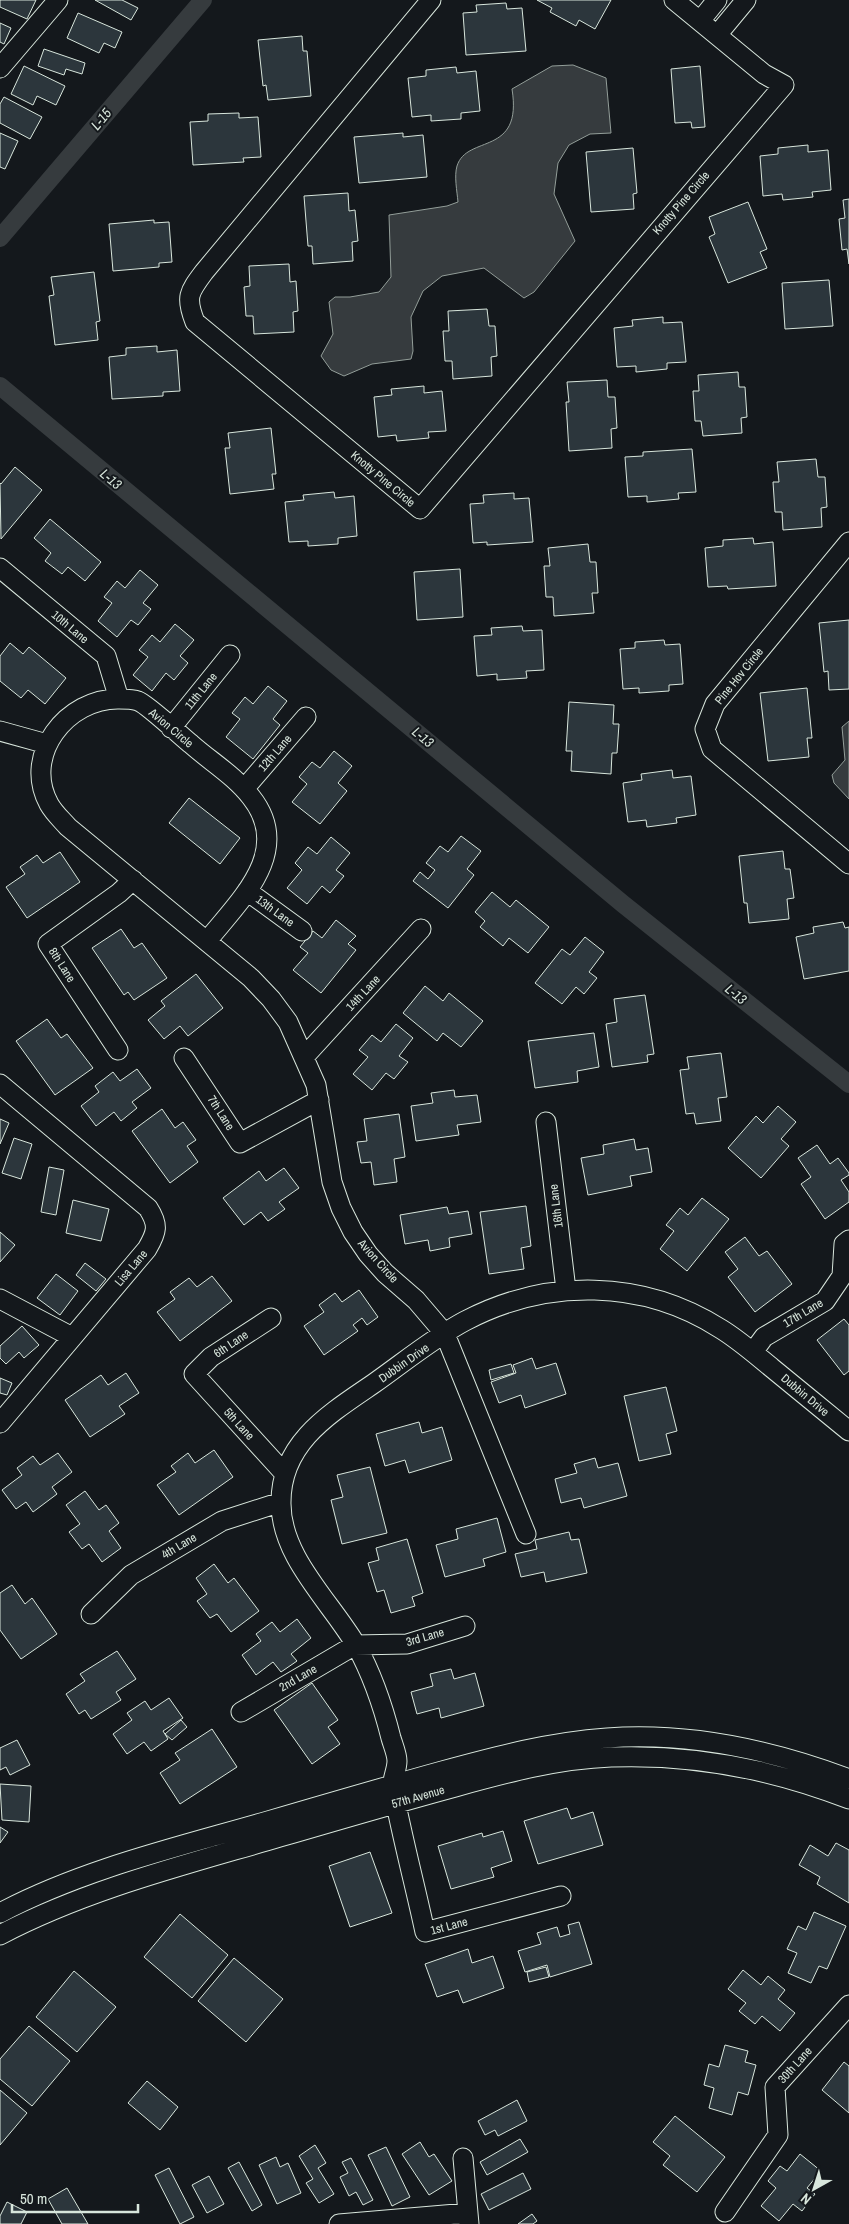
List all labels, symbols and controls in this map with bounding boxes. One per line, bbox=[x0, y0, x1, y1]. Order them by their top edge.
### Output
water label: L-15 bbox=[87, 104, 116, 134]
street label: Knotty Pine Circle bbox=[649, 168, 713, 238]
street label: Knotty Pine Circle bbox=[347, 447, 419, 511]
water label: L-13 bbox=[96, 465, 126, 494]
street label: 10th Lane bbox=[48, 607, 92, 647]
street label: Pine Hov Circle bbox=[711, 644, 767, 708]
street label: 11th Lane bbox=[181, 669, 221, 713]
street label: Avion Circle bbox=[145, 704, 197, 751]
water label: L-13 bbox=[408, 723, 438, 752]
street label: 12th Lane bbox=[255, 731, 295, 775]
street label: 13th Lane bbox=[253, 892, 297, 930]
street label: 8th Lane bbox=[45, 945, 79, 985]
street label: 14th Lane bbox=[342, 972, 384, 1014]
water label: L-13 bbox=[721, 980, 751, 1009]
street label: 7th Lane bbox=[204, 1093, 238, 1133]
street label: 16th Lane bbox=[545, 1183, 567, 1229]
street label: Avion Circle bbox=[354, 1235, 402, 1286]
street label: Lisa Lane bbox=[111, 1246, 151, 1290]
street label: 17th Lane bbox=[780, 1295, 826, 1331]
street label: 6th Lane bbox=[211, 1327, 251, 1361]
street label: Dubbin Drive bbox=[376, 1340, 432, 1386]
street label: Dubbin Drive bbox=[778, 1370, 832, 1420]
street label: 5th Lane bbox=[220, 1404, 258, 1444]
street label: 4th Lane bbox=[158, 1529, 200, 1563]
street label: 3rd Lane bbox=[404, 1624, 446, 1650]
street label: 2nd Lane bbox=[276, 1661, 320, 1695]
street label: 57th Avenue bbox=[390, 1782, 446, 1812]
street label: 1st Lane bbox=[429, 1913, 469, 1939]
street label: 30th Lane bbox=[774, 2043, 816, 2087]
north arrow bbox=[789, 2164, 839, 2214]
scale bar bbox=[12, 2182, 139, 2214]
text: 50 m bbox=[20, 2188, 47, 2209]
text: N bbox=[797, 2189, 815, 2209]

